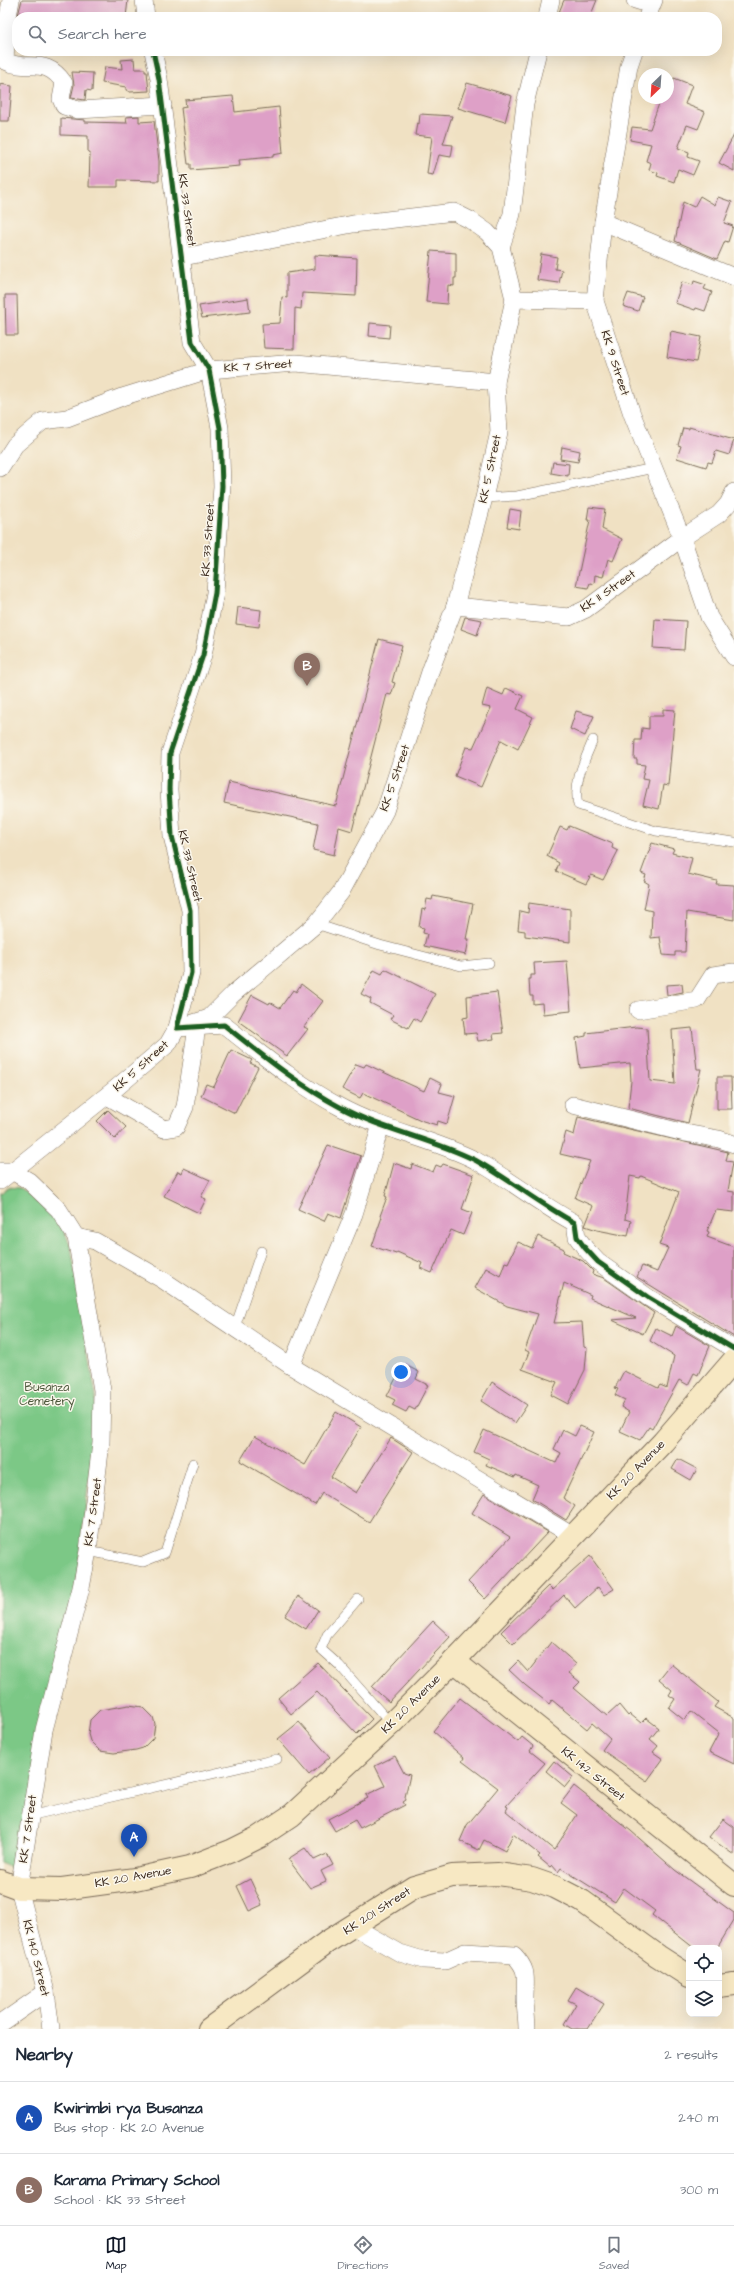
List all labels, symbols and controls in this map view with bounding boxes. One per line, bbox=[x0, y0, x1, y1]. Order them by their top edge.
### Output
search box bbox=[12, 12, 722, 56]
icon: search bbox=[26, 23, 48, 45]
text: Search here bbox=[58, 24, 147, 45]
north arrow bbox=[638, 68, 674, 104]
street label: KK 33 Street bbox=[173, 172, 201, 248]
street label: KK 9 Street bbox=[596, 328, 634, 398]
street label: KK 7 Street bbox=[223, 355, 293, 377]
street label: KK 5 Street bbox=[474, 433, 506, 505]
street label: KK 33 Street bbox=[197, 503, 219, 577]
street label: KK 11 Street bbox=[577, 566, 639, 616]
pin: B bbox=[294, 653, 320, 686]
street label: KK 5 Street bbox=[376, 742, 414, 814]
street label: KK 33 Street bbox=[173, 828, 207, 904]
street label: KK 5 Street bbox=[109, 1036, 173, 1096]
your location bbox=[391, 1362, 411, 1382]
park label: Busanza Cemetery bbox=[19, 1379, 75, 1411]
street label: KK 20 Avenue bbox=[603, 1436, 669, 1504]
street label: KK 7 Street bbox=[80, 1477, 106, 1547]
street label: KK 20 Avenue bbox=[378, 1670, 445, 1737]
street label: KK 142 Street bbox=[557, 1743, 629, 1805]
street label: KK 7 Street bbox=[15, 1794, 41, 1864]
pin: A bbox=[121, 1824, 147, 1857]
street label: KK 20 Avenue bbox=[93, 1862, 173, 1892]
street label: KK 201 Street bbox=[340, 1883, 414, 1939]
street label: KK 140 Street bbox=[18, 1918, 54, 1998]
map controls bbox=[686, 1945, 722, 2017]
button: locate bbox=[686, 1945, 722, 1981]
button: layers bbox=[686, 1981, 722, 2017]
text: Nearby bbox=[16, 2043, 73, 2067]
text: 2 results bbox=[664, 2046, 718, 2064]
text: Kwirimbi rya Busanza bbox=[54, 2098, 203, 2119]
text: A bbox=[25, 2109, 33, 2127]
text: 240 m bbox=[678, 2109, 718, 2127]
text: Bus stop · KK 20 Avenue bbox=[54, 2119, 204, 2137]
text: Karama Primary School bbox=[54, 2170, 220, 2191]
text: B bbox=[24, 2181, 34, 2199]
text: 300 m bbox=[680, 2181, 718, 2199]
text: School · KK 33 Street bbox=[54, 2191, 185, 2209]
tab: Map bbox=[105, 2234, 127, 2273]
tab: Directions bbox=[337, 2234, 389, 2273]
tab: Saved bbox=[599, 2234, 629, 2273]

